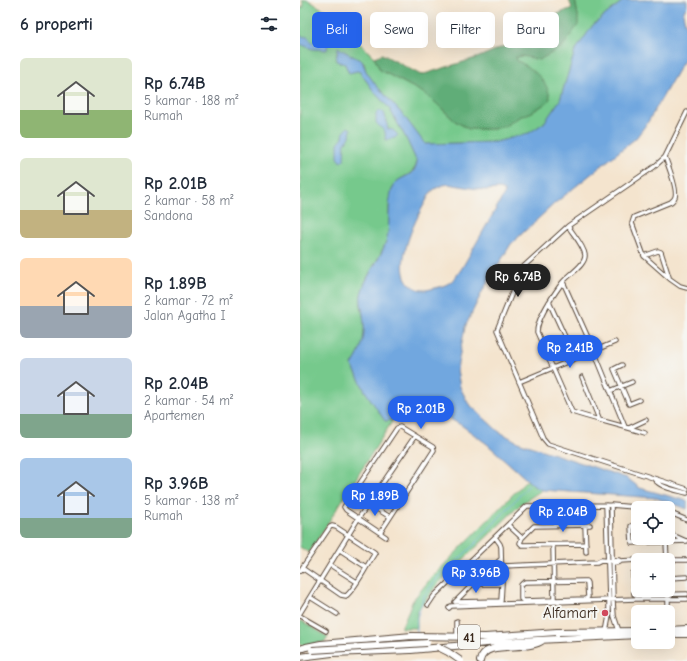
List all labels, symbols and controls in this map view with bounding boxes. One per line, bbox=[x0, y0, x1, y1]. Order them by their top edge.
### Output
chip: Beli bbox=[312, 12, 362, 48]
chip: Sewa bbox=[370, 12, 428, 48]
chip: Filter bbox=[436, 12, 495, 48]
chip: Baru bbox=[503, 12, 559, 48]
icon: filters bbox=[258, 13, 280, 35]
text: 6 properti bbox=[20, 15, 93, 34]
icon: home bbox=[52, 74, 100, 122]
text: Rp 6.74B bbox=[144, 74, 205, 93]
text: 5 kamar · 188 m² bbox=[144, 93, 239, 108]
text: Rumah bbox=[144, 108, 183, 123]
icon: home bbox=[52, 174, 100, 222]
text: Rp 2.01B bbox=[144, 174, 207, 193]
text: 2 kamar · 58 m² bbox=[144, 193, 234, 208]
text: Sandona bbox=[144, 208, 193, 223]
pin: Rp 6.74B bbox=[477, 264, 559, 298]
text: Rp 6.74B bbox=[495, 269, 541, 284]
icon: home bbox=[52, 274, 100, 322]
text: Rp 1.89B bbox=[144, 274, 207, 293]
text: 2 kamar · 72 m² bbox=[144, 293, 233, 308]
text: Jalan Agatha I bbox=[144, 308, 226, 323]
pin: Rp 2.41B bbox=[529, 335, 611, 369]
text: Rp 2.41B bbox=[547, 340, 593, 355]
icon: home bbox=[52, 374, 100, 422]
text: Rp 2.04B bbox=[144, 374, 208, 393]
text: 2 kamar · 54 m² bbox=[144, 393, 233, 408]
pin: Rp 2.01B bbox=[380, 396, 462, 430]
text: Rp 2.01B bbox=[397, 401, 445, 416]
text: Apartemen bbox=[144, 408, 205, 423]
icon: home bbox=[52, 474, 100, 522]
text: Rp 3.96B bbox=[144, 474, 208, 493]
pin: Rp 1.89B bbox=[334, 483, 416, 517]
text: Rp 1.89B bbox=[351, 488, 399, 503]
text: 5 kamar · 138 m² bbox=[144, 493, 238, 508]
pin: Rp 2.04B bbox=[522, 499, 604, 533]
map controls bbox=[631, 501, 675, 649]
button: locate bbox=[631, 501, 675, 545]
text: Rp 2.04B bbox=[538, 504, 588, 519]
text: Rumah bbox=[144, 508, 183, 523]
button: + bbox=[631, 553, 675, 597]
pin: Rp 3.96B bbox=[435, 560, 517, 594]
text: Rp 3.96B bbox=[451, 565, 501, 580]
place label: Alfamart bbox=[543, 604, 598, 622]
button: − bbox=[631, 605, 675, 649]
marker: Alfamart bbox=[600, 608, 610, 618]
road number: 41 bbox=[458, 625, 480, 649]

